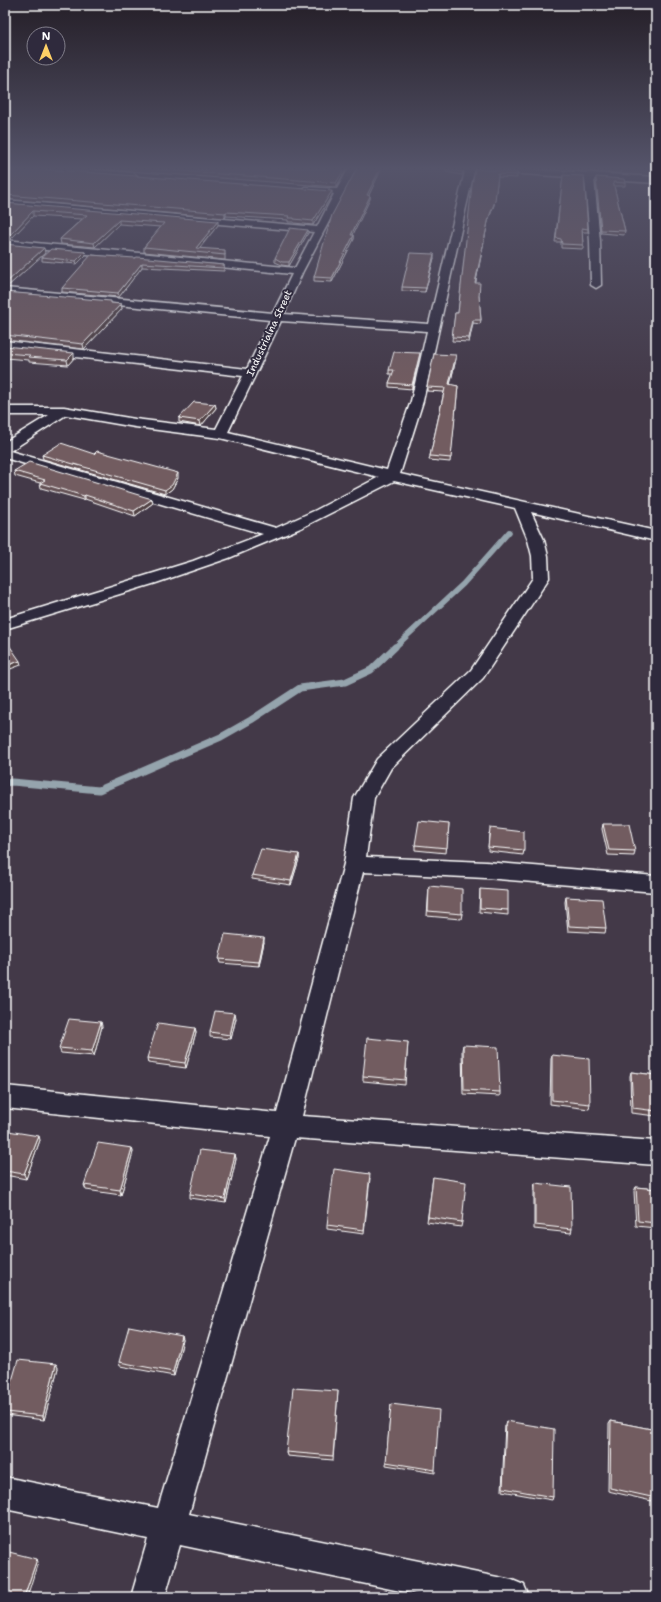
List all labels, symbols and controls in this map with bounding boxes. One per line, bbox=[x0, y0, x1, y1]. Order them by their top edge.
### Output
north arrow bbox=[26, 26, 66, 66]
text: N bbox=[42, 29, 51, 44]
street label: Industrialna Street bbox=[243, 288, 295, 378]

